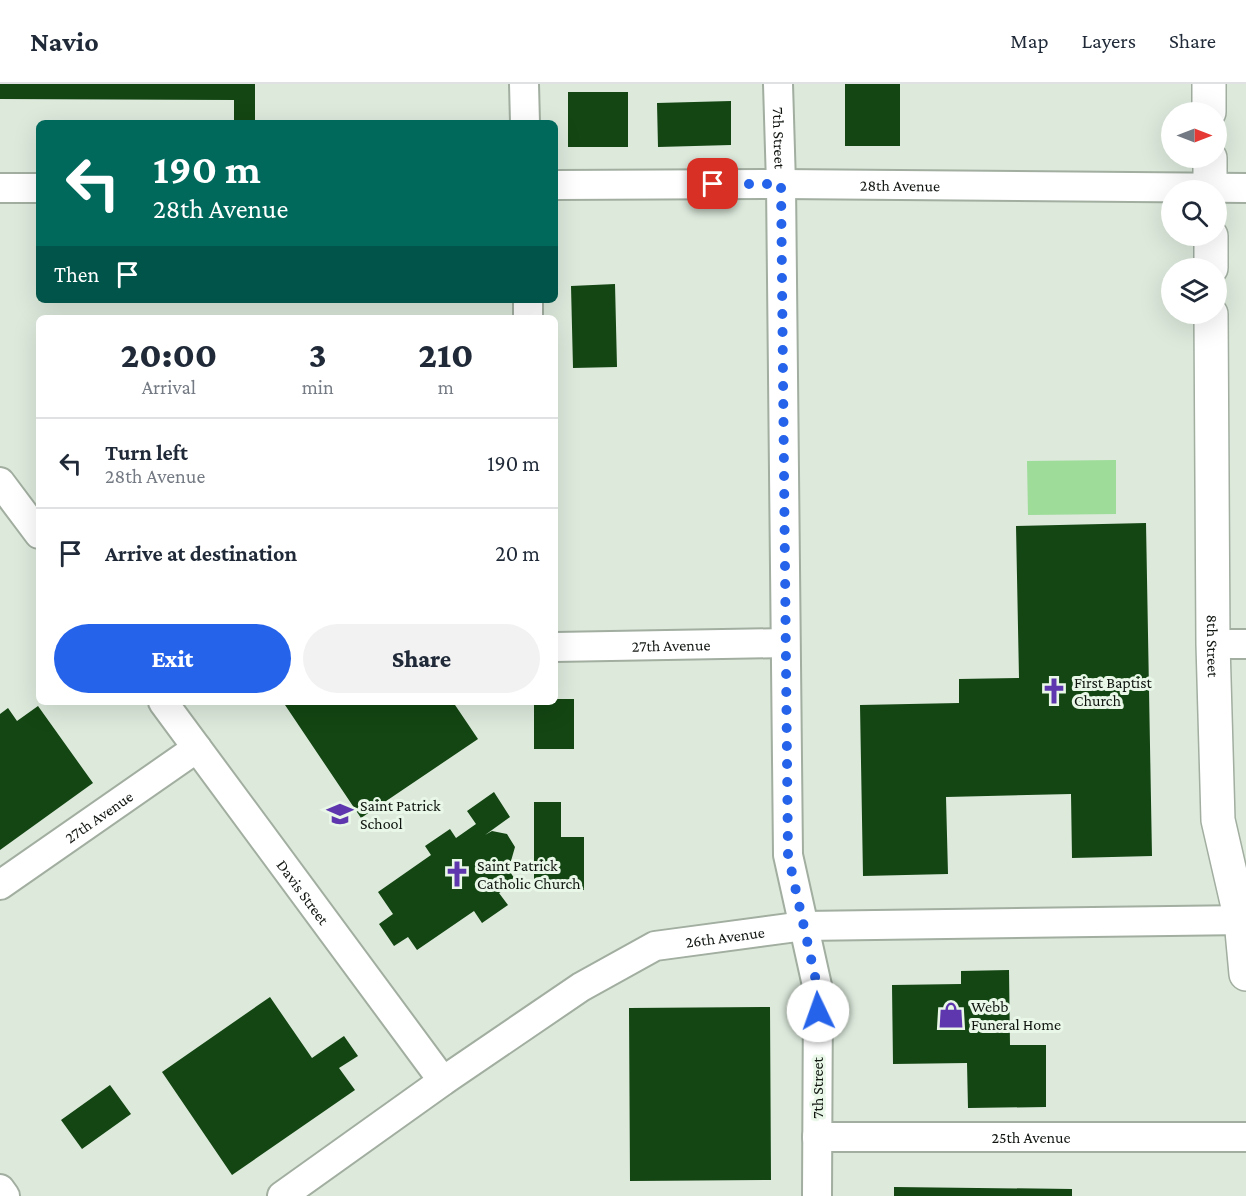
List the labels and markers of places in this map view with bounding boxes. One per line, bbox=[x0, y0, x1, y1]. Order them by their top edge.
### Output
pin bbox=[687, 158, 738, 209]
place label: First Baptist Church bbox=[1074, 674, 1152, 709]
church icon: First Baptist Church bbox=[1039, 676, 1069, 706]
place label: Saint Patrick School bbox=[360, 797, 441, 832]
school or university icon: Saint Patrick School bbox=[325, 799, 355, 829]
place label: Saint Patrick Catholic Church bbox=[477, 857, 581, 892]
church icon: Saint Patrick Catholic Church bbox=[442, 859, 472, 889]
place label: Webb Funeral Home bbox=[971, 998, 1061, 1033]
shop icon: Webb Funeral Home bbox=[936, 1000, 966, 1030]

